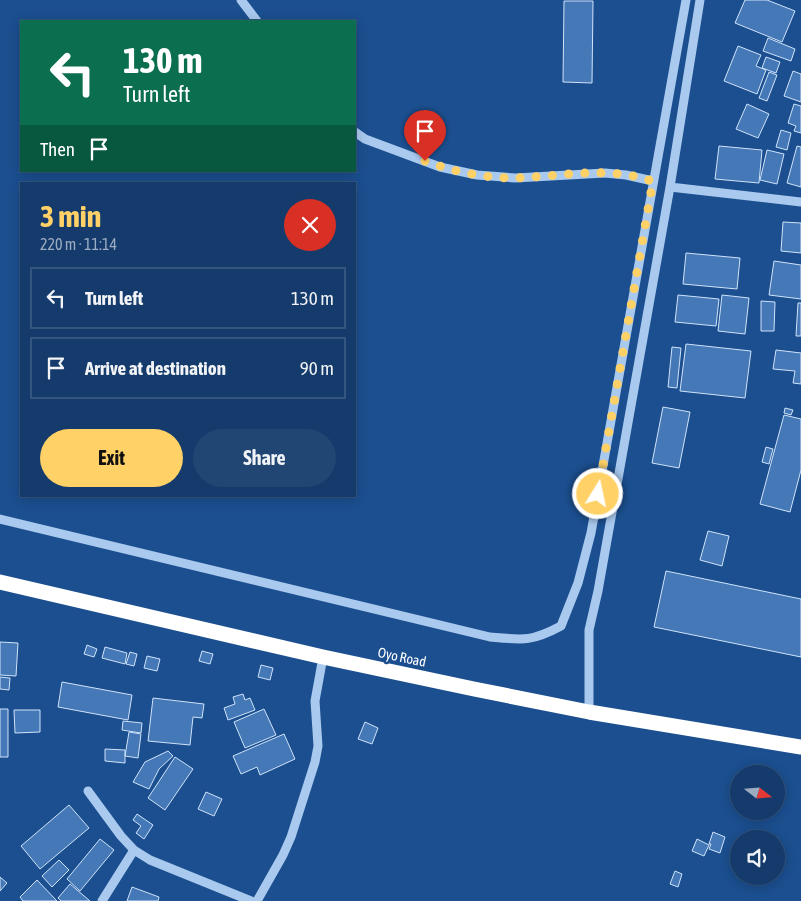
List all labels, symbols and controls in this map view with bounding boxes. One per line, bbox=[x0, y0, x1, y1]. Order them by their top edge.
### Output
icon: left bbox=[40, 40, 105, 105]
text: 130 m bbox=[123, 40, 202, 80]
text: Turn left bbox=[123, 81, 190, 107]
pin bbox=[404, 110, 446, 161]
icon: arrive bbox=[411, 117, 439, 145]
icon: arrive bbox=[85, 135, 113, 163]
text: Then bbox=[40, 138, 75, 160]
text: 3 min bbox=[40, 199, 101, 233]
button: close bbox=[284, 199, 336, 251]
text: 220 m · 11:14 bbox=[40, 235, 117, 253]
icon: left bbox=[42, 284, 70, 312]
text: Turn left bbox=[85, 287, 143, 309]
text: 130 m bbox=[291, 287, 334, 309]
icon: arrive bbox=[42, 354, 70, 382]
text: Arrive at destination bbox=[85, 357, 226, 379]
text: 90 m bbox=[300, 357, 334, 379]
button: Exit bbox=[40, 429, 183, 487]
button: Share bbox=[193, 429, 336, 487]
position arrow bbox=[571, 467, 623, 519]
street label: Oyo Road bbox=[376, 644, 428, 670]
north arrow bbox=[730, 765, 785, 820]
map controls bbox=[730, 765, 785, 885]
button: sound bbox=[730, 830, 785, 885]

